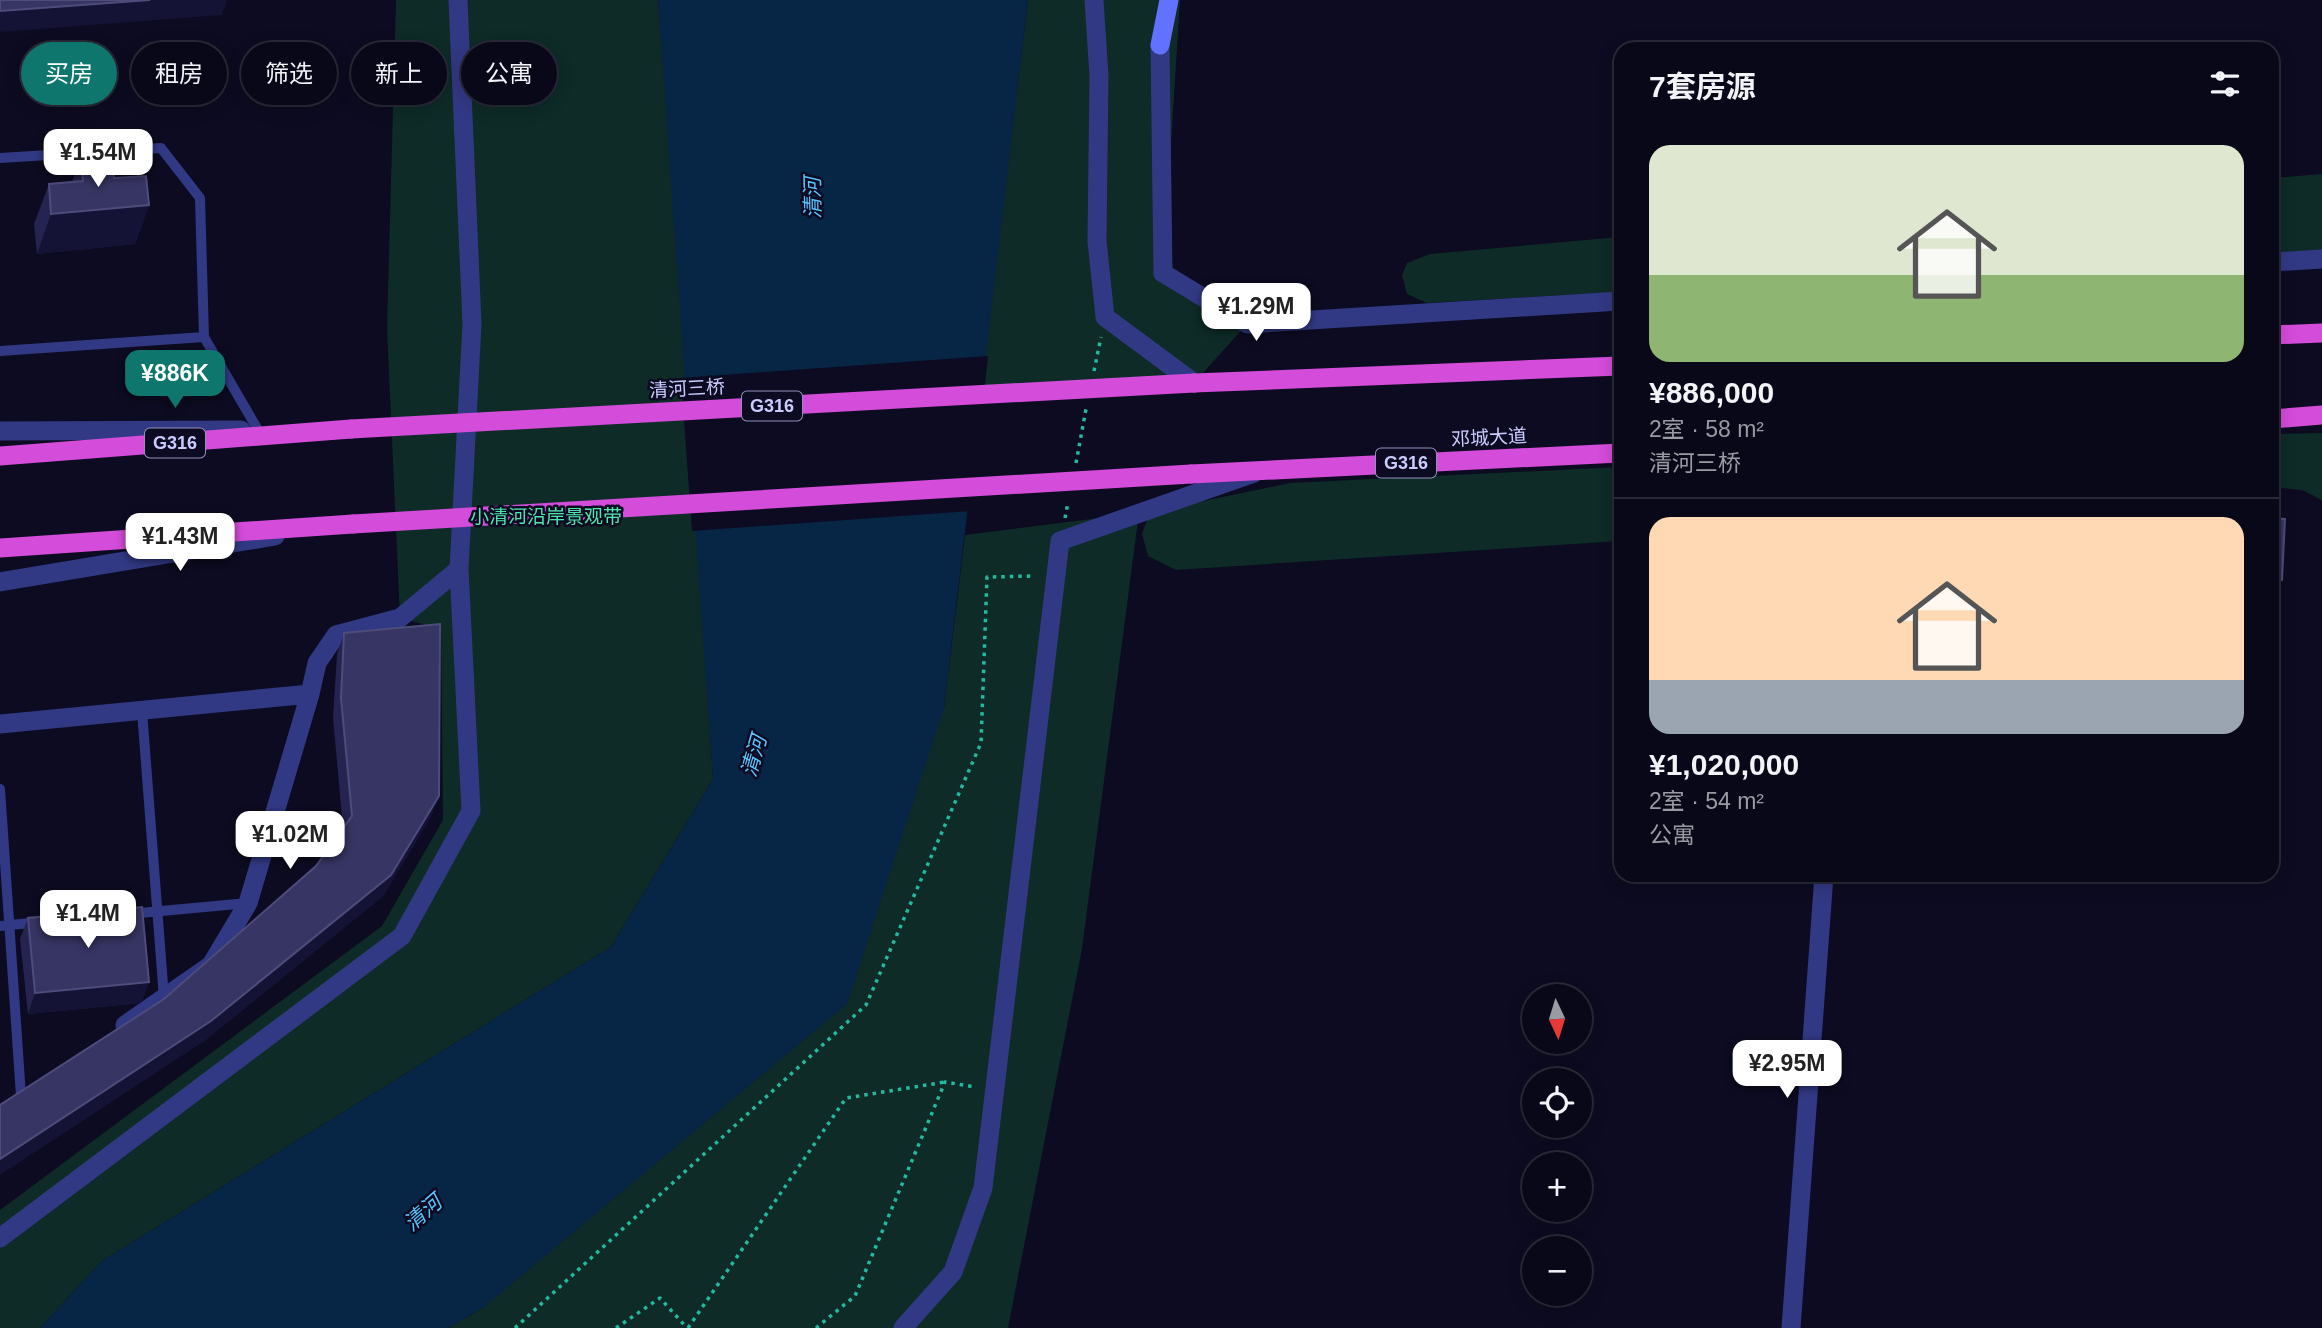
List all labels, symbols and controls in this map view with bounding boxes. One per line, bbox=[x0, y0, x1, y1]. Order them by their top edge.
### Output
chip: 买房 bbox=[21, 42, 117, 105]
chip: 租房 bbox=[131, 42, 227, 105]
chip: 筛选 bbox=[241, 42, 337, 105]
chip: 新上 bbox=[351, 42, 447, 105]
chip: 公寓 bbox=[461, 42, 557, 105]
icon: filters bbox=[2206, 65, 2244, 103]
text: 7套房源 bbox=[1649, 70, 1756, 103]
pin: ¥1.54M bbox=[41, 130, 155, 189]
text: ¥1.54M bbox=[60, 139, 136, 165]
water label: 清河 bbox=[801, 173, 824, 219]
icon: home bbox=[1884, 191, 2010, 317]
pin: ¥1.29M bbox=[1199, 284, 1313, 343]
text: ¥1.29M bbox=[1218, 293, 1294, 319]
pin: ¥886K bbox=[126, 350, 224, 410]
text: ¥886K bbox=[141, 360, 209, 386]
street label: 清河三桥 bbox=[649, 376, 726, 401]
text: ¥886,000 bbox=[1649, 376, 1774, 409]
road number: G316 bbox=[742, 392, 802, 420]
text: 2室 · 58 m² bbox=[1649, 416, 1764, 442]
street label: 邓城大道 bbox=[1451, 425, 1528, 450]
road number: G316 bbox=[145, 428, 205, 458]
road number: G316 bbox=[1376, 448, 1436, 477]
text: 清河三桥 bbox=[1649, 450, 1741, 476]
park label: 小清河沿岸景观带 bbox=[470, 506, 622, 527]
pin: ¥1.43M bbox=[123, 514, 237, 573]
text: ¥1.43M bbox=[142, 523, 218, 549]
icon: home bbox=[1884, 563, 2010, 689]
water label: 清河 bbox=[737, 729, 771, 779]
text: ¥1,020,000 bbox=[1649, 748, 1799, 781]
text: 2室 · 54 m² bbox=[1649, 788, 1764, 814]
pin: ¥1.02M bbox=[233, 812, 347, 871]
text: ¥1.02M bbox=[252, 821, 328, 847]
text: 公寓 bbox=[1649, 822, 1695, 848]
pin: ¥1.4M bbox=[39, 890, 137, 950]
text: ¥1.4M bbox=[56, 900, 120, 926]
north arrow bbox=[1522, 984, 1592, 1054]
map controls bbox=[1522, 984, 1592, 1306]
pin: ¥2.95M bbox=[1730, 1040, 1844, 1100]
text: ¥2.95M bbox=[1749, 1050, 1825, 1076]
button: locate bbox=[1522, 1068, 1592, 1138]
button: + bbox=[1522, 1152, 1592, 1222]
water label: 清河 bbox=[399, 1188, 449, 1235]
button: − bbox=[1522, 1236, 1592, 1306]

